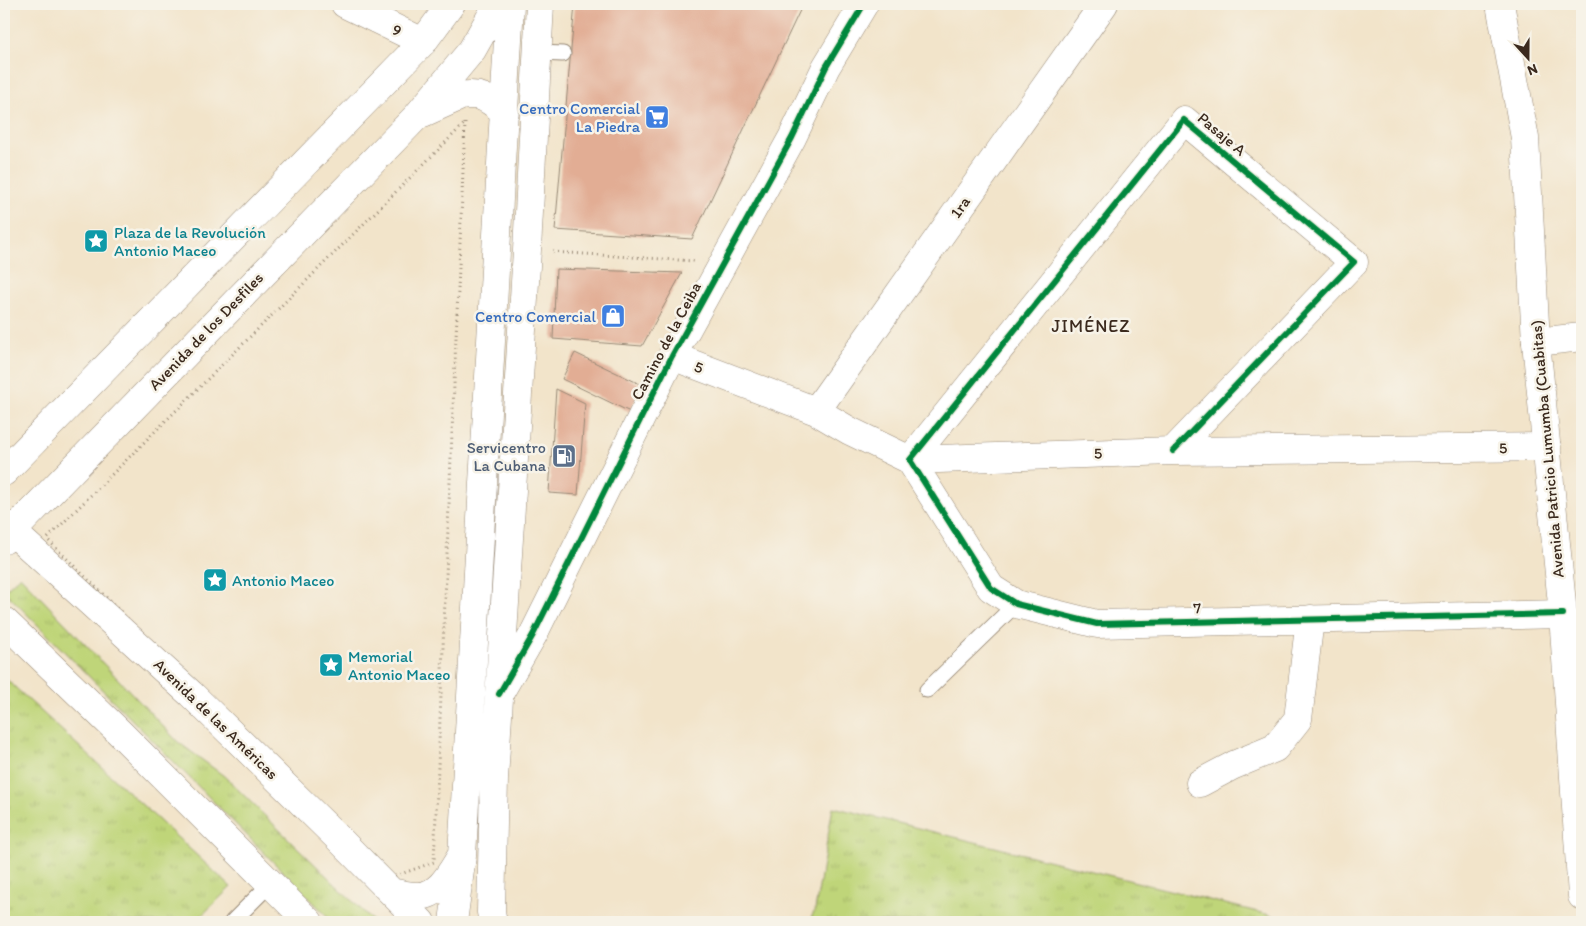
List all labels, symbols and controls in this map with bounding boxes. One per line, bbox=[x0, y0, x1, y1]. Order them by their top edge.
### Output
street label: 9 bbox=[389, 20, 405, 40]
north arrow bbox=[1504, 32, 1554, 82]
text: N bbox=[1525, 60, 1540, 79]
place label: Centro Comercial La Piedra bbox=[519, 99, 641, 136]
supermarket icon: Centro Comercial La Piedra bbox=[644, 104, 670, 130]
street label: Pasaje A bbox=[1194, 108, 1250, 160]
street label: 1ra bbox=[946, 192, 975, 222]
place label: Plaza de la Revolución Antonio Maceo bbox=[114, 223, 266, 260]
place icon: Plaza de la Revolución Antonio Maceo bbox=[83, 228, 109, 254]
street label: Avenida de los Desfiles bbox=[145, 268, 267, 394]
street label: Camino de la Ceiba bbox=[627, 279, 705, 403]
shop icon: Centro Comercial bbox=[600, 303, 626, 329]
place label: Centro Comercial bbox=[475, 307, 596, 326]
district label: JIMÉNEZ bbox=[1052, 315, 1130, 337]
street label: Avenida Patricio Lumumba (Cuabitas) bbox=[1526, 320, 1568, 578]
street label: 5 bbox=[692, 357, 706, 377]
place label: Servicentro La Cubana bbox=[467, 438, 547, 475]
street label: 5 bbox=[1499, 438, 1507, 458]
fuel station icon: Servicentro La Cubana bbox=[551, 443, 577, 469]
street label: 5 bbox=[1093, 443, 1103, 463]
place icon: Antonio Maceo bbox=[202, 567, 228, 593]
place label: Antonio Maceo bbox=[232, 571, 335, 590]
street label: 7 bbox=[1193, 598, 1201, 618]
place label: Memorial Antonio Maceo bbox=[348, 647, 451, 684]
place icon: Memorial Antonio Maceo bbox=[318, 652, 344, 678]
street label: Avenida de las Américas bbox=[150, 655, 282, 783]

